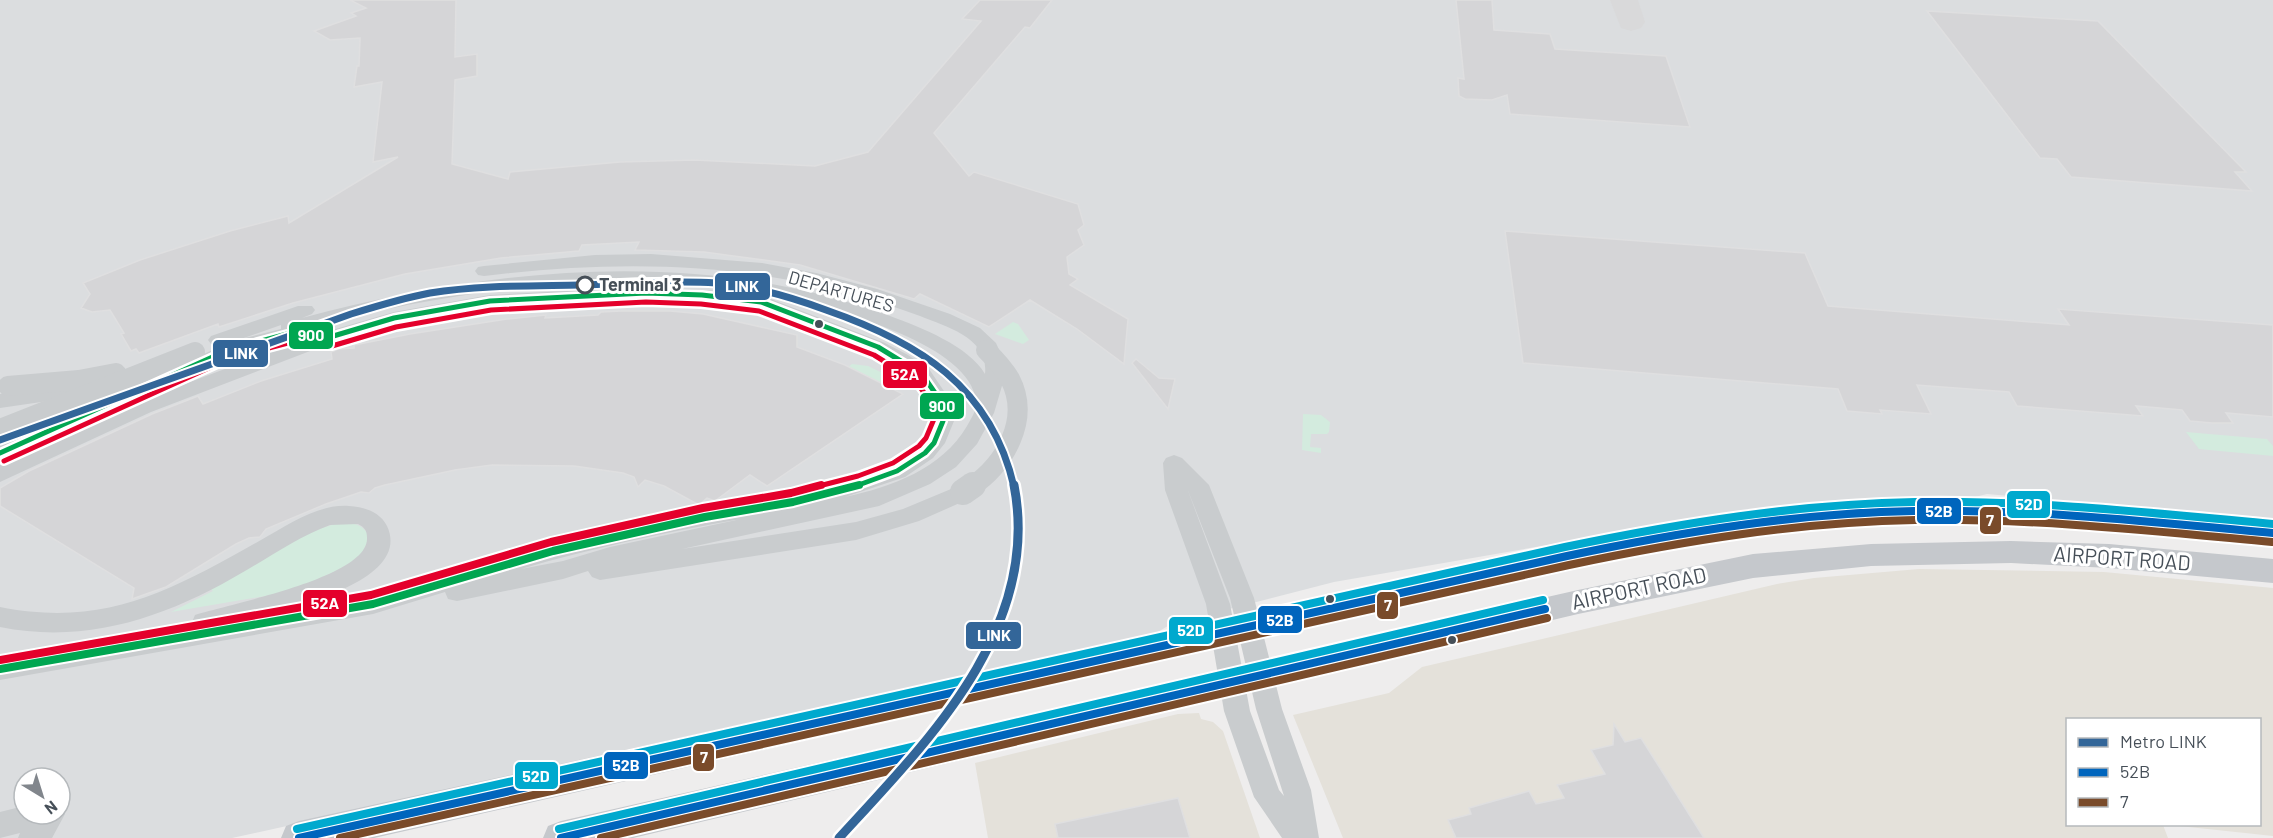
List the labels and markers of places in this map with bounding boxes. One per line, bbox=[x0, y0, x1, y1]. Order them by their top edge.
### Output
place label: Terminal 3 bbox=[599, 273, 681, 295]
marker: Terminal 3 bbox=[576, 276, 594, 294]
unlabelled marker bbox=[813, 318, 825, 330]
unlabelled marker bbox=[1324, 593, 1336, 605]
unlabelled marker bbox=[1446, 634, 1458, 646]

